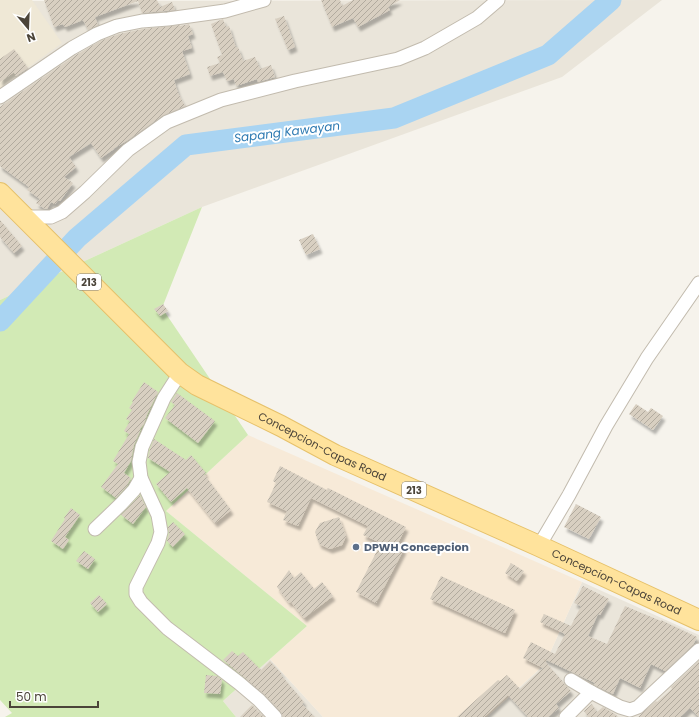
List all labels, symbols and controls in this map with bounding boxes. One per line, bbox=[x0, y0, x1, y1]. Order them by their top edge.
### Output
north arrow bbox=[8, 8, 48, 48]
text: N bbox=[25, 29, 38, 46]
water label: Sapang Kawayan bbox=[233, 117, 341, 146]
road number: 213 bbox=[77, 274, 101, 290]
street label: Concepcion-Capas Road bbox=[256, 408, 389, 485]
road number: 213 bbox=[402, 482, 426, 498]
place label: DPWH Concepcion bbox=[364, 539, 469, 555]
marker: DPWH Concepcion bbox=[351, 542, 361, 552]
street label: Concepcion-Capas Road bbox=[549, 545, 684, 619]
scale bar bbox=[10, 683, 98, 709]
text: 50 m bbox=[16, 688, 47, 705]

